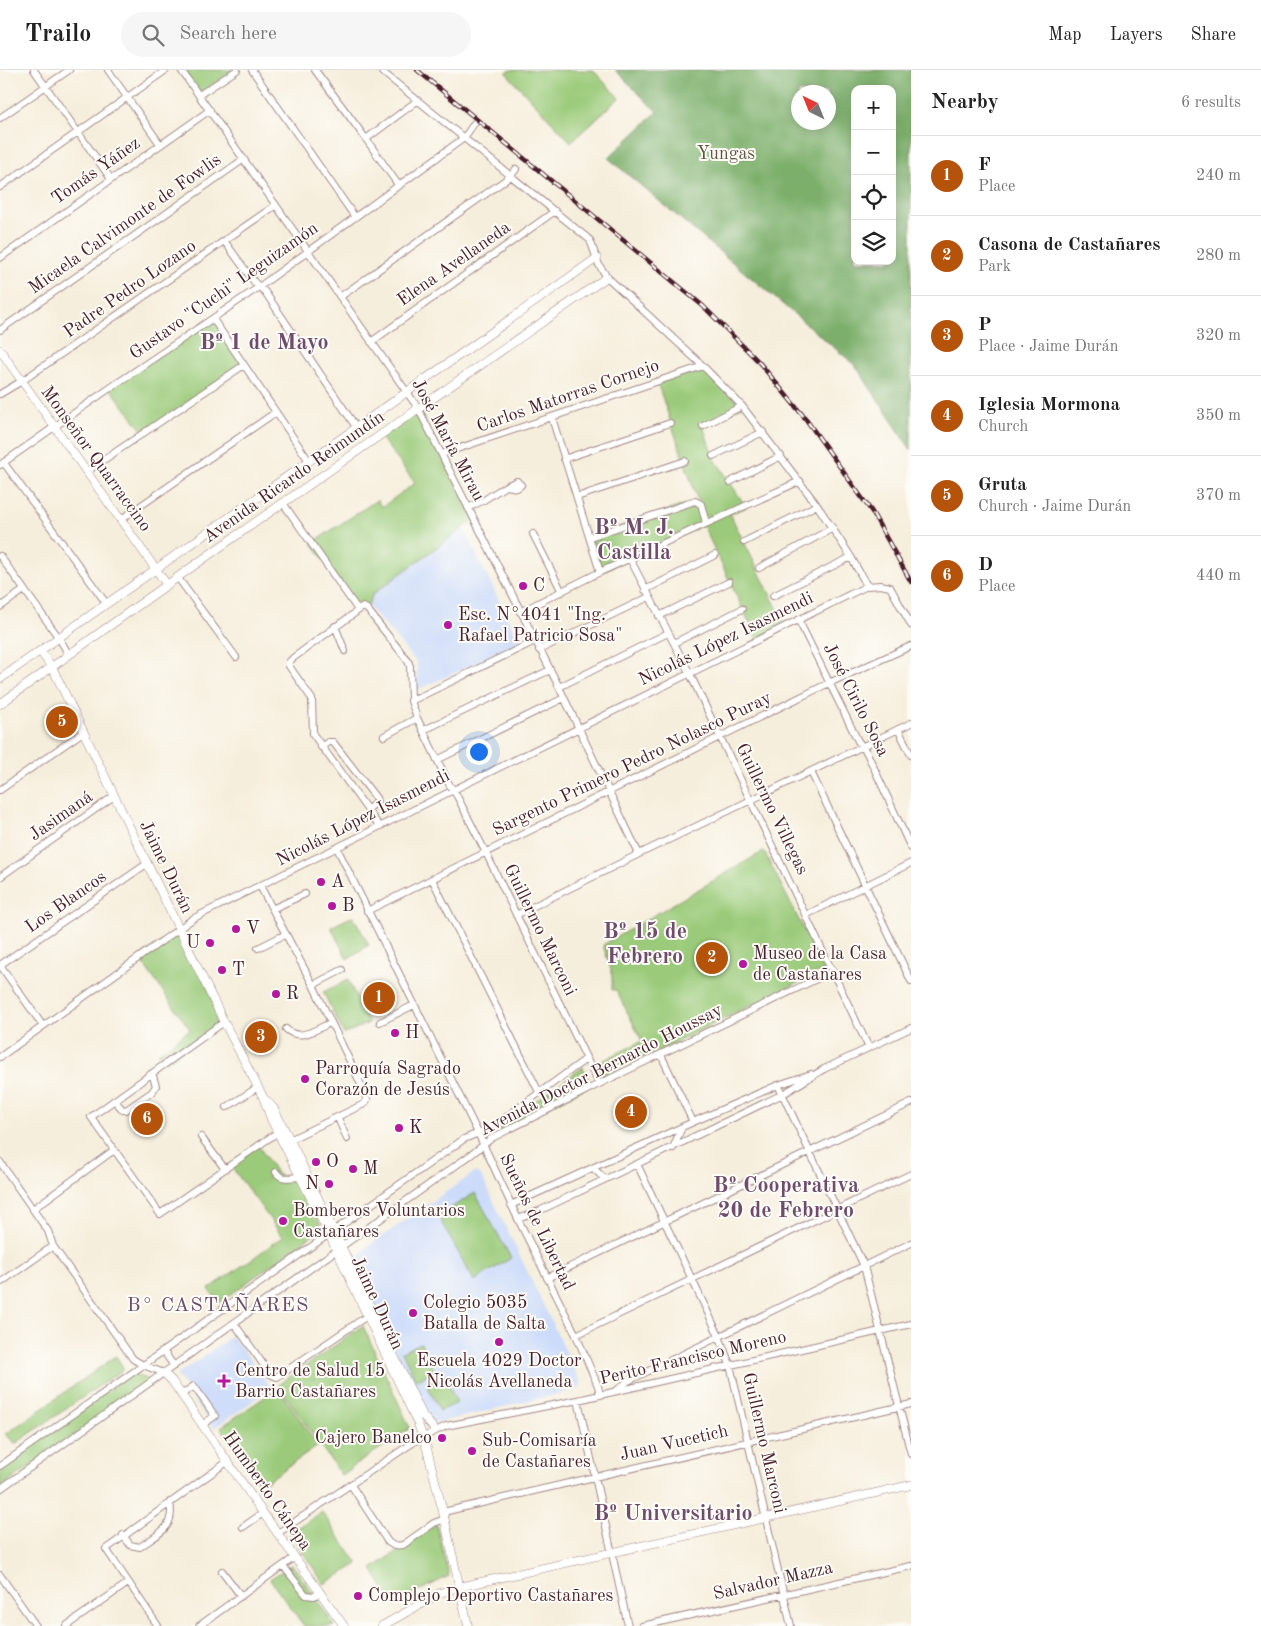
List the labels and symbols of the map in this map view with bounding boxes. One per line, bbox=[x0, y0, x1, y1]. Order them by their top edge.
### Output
north arrow bbox=[791, 85, 836, 130]
street label: Tomás Yáñez bbox=[49, 134, 143, 208]
park label: Yungas bbox=[697, 145, 755, 163]
street label: Micaela Calvimonte de Fowlis bbox=[26, 150, 225, 297]
street label: Elena Avellaneda bbox=[394, 218, 514, 310]
street label: Gustavo "Cuchi" Leguizamón bbox=[127, 219, 322, 363]
street label: Padre Pedro Lozano bbox=[60, 237, 200, 341]
district label: Bº 1 de Mayo bbox=[199, 332, 329, 354]
street label: Carlos Matorras Cornejo bbox=[474, 356, 662, 436]
street label: José María Mirau bbox=[408, 376, 488, 504]
street label: Monseñor Quarraccino bbox=[37, 383, 155, 535]
street label: Avenida Ricardo Reimundín bbox=[200, 407, 388, 546]
district label: Bº M. J. Castilla bbox=[594, 517, 674, 564]
place label: C bbox=[533, 577, 545, 595]
marker: C bbox=[517, 580, 529, 592]
street label: Nicolás López Isasmendi bbox=[636, 589, 816, 689]
place label: Esc. N°4041 "Ing. Rafael Patricio Sosa" bbox=[458, 606, 622, 645]
marker: Esc. N°4041 "Ing. Rafael Patricio Sosa" bbox=[442, 619, 454, 631]
street label: José Cirilo Sosa bbox=[820, 640, 892, 760]
street label: Sargento Primero Pedro Nolasco Puray bbox=[490, 688, 775, 840]
pin: 5 bbox=[46, 703, 78, 741]
your location bbox=[466, 739, 492, 765]
street label: Guillermo Villegas bbox=[732, 741, 812, 878]
street label: Nicolás López Isasmendi bbox=[273, 766, 453, 870]
street label: Jasimaná bbox=[26, 788, 96, 844]
street label: Jaime Durán bbox=[136, 818, 196, 916]
street label: Guillermo Marconi bbox=[500, 861, 580, 999]
street label: Los Blancos bbox=[22, 867, 110, 936]
place label: A bbox=[331, 873, 345, 891]
marker: A bbox=[315, 876, 327, 888]
place label: B bbox=[342, 897, 354, 915]
marker: B bbox=[326, 900, 338, 912]
place label: V bbox=[246, 920, 260, 938]
district label: Bº 15 de Febrero bbox=[603, 921, 687, 968]
marker: V bbox=[230, 923, 242, 935]
place label: U bbox=[186, 934, 200, 952]
marker: U bbox=[204, 937, 216, 949]
pin: 2 bbox=[696, 939, 728, 977]
place label: Museo de la Casa de Castañares bbox=[753, 945, 887, 984]
marker: Museo de la Casa de Castañares bbox=[737, 958, 749, 970]
place label: T bbox=[232, 961, 245, 979]
marker: T bbox=[216, 964, 228, 976]
pin: 1 bbox=[363, 979, 395, 1017]
place label: R bbox=[286, 985, 299, 1003]
marker: R bbox=[270, 988, 282, 1000]
street label: Avenida Doctor Bernardo Houssay bbox=[477, 1001, 726, 1139]
pin: 3 bbox=[245, 1018, 277, 1056]
place label: H bbox=[405, 1024, 419, 1042]
marker: H bbox=[389, 1027, 401, 1039]
place label: Parroquía Sagrado Corazón de Jesús bbox=[315, 1060, 461, 1099]
marker: Parroquía Sagrado Corazón de Jesús bbox=[299, 1073, 311, 1085]
pin: 4 bbox=[615, 1093, 647, 1131]
pin: 6 bbox=[131, 1100, 163, 1138]
place label: K bbox=[409, 1119, 423, 1137]
marker: K bbox=[393, 1122, 405, 1134]
street label: Sueños de Libertad bbox=[496, 1151, 578, 1293]
place label: O bbox=[326, 1153, 339, 1171]
marker: O bbox=[310, 1156, 322, 1168]
place label: M bbox=[363, 1160, 378, 1178]
marker: M bbox=[347, 1163, 359, 1175]
place label: N bbox=[305, 1175, 319, 1193]
district label: Bº Cooperativa 20 de Febrero bbox=[713, 1175, 859, 1222]
marker: N bbox=[323, 1178, 335, 1190]
place label: Bomberos Voluntarios Castañares bbox=[293, 1202, 465, 1241]
marker: Bomberos Voluntarios Castañares bbox=[277, 1215, 289, 1227]
street label: Jaime Durán bbox=[348, 1254, 407, 1353]
district label: B° CASTAÑARES bbox=[127, 1292, 309, 1316]
place label: Colegio 5035 Batalla de Salta bbox=[423, 1294, 546, 1333]
marker: Colegio 5035 Batalla de Salta bbox=[407, 1307, 419, 1319]
street label: Perito Francisco Moreno bbox=[598, 1328, 788, 1388]
marker: Escuela 4029 Doctor Nicolás Avellaneda bbox=[493, 1336, 505, 1348]
place label: Escuela 4029 Doctor Nicolás Avellaneda bbox=[417, 1352, 582, 1391]
place label: Centro de Salud 15 Barrio Castañares bbox=[235, 1362, 385, 1401]
street label: Guillermo Marconi bbox=[739, 1371, 789, 1515]
marker: Centro de Salud 15 Barrio Castañares bbox=[217, 1374, 231, 1388]
street label: Juan Vucetich bbox=[618, 1422, 730, 1464]
street label: Humberto Cánepa bbox=[219, 1428, 315, 1554]
place label: Cajero Banelco bbox=[315, 1429, 432, 1447]
marker: Cajero Banelco bbox=[436, 1432, 448, 1444]
place label: Sub-Comisaría de Castañares bbox=[482, 1432, 597, 1471]
marker: Sub-Comisaría de Castañares bbox=[466, 1445, 478, 1457]
district label: Bº Universitario bbox=[593, 1503, 753, 1525]
street label: Salvador Mazza bbox=[711, 1558, 835, 1604]
place label: Complejo Deportivo Castañares bbox=[368, 1587, 613, 1605]
marker: Complejo Deportivo Castañares bbox=[352, 1590, 364, 1602]

